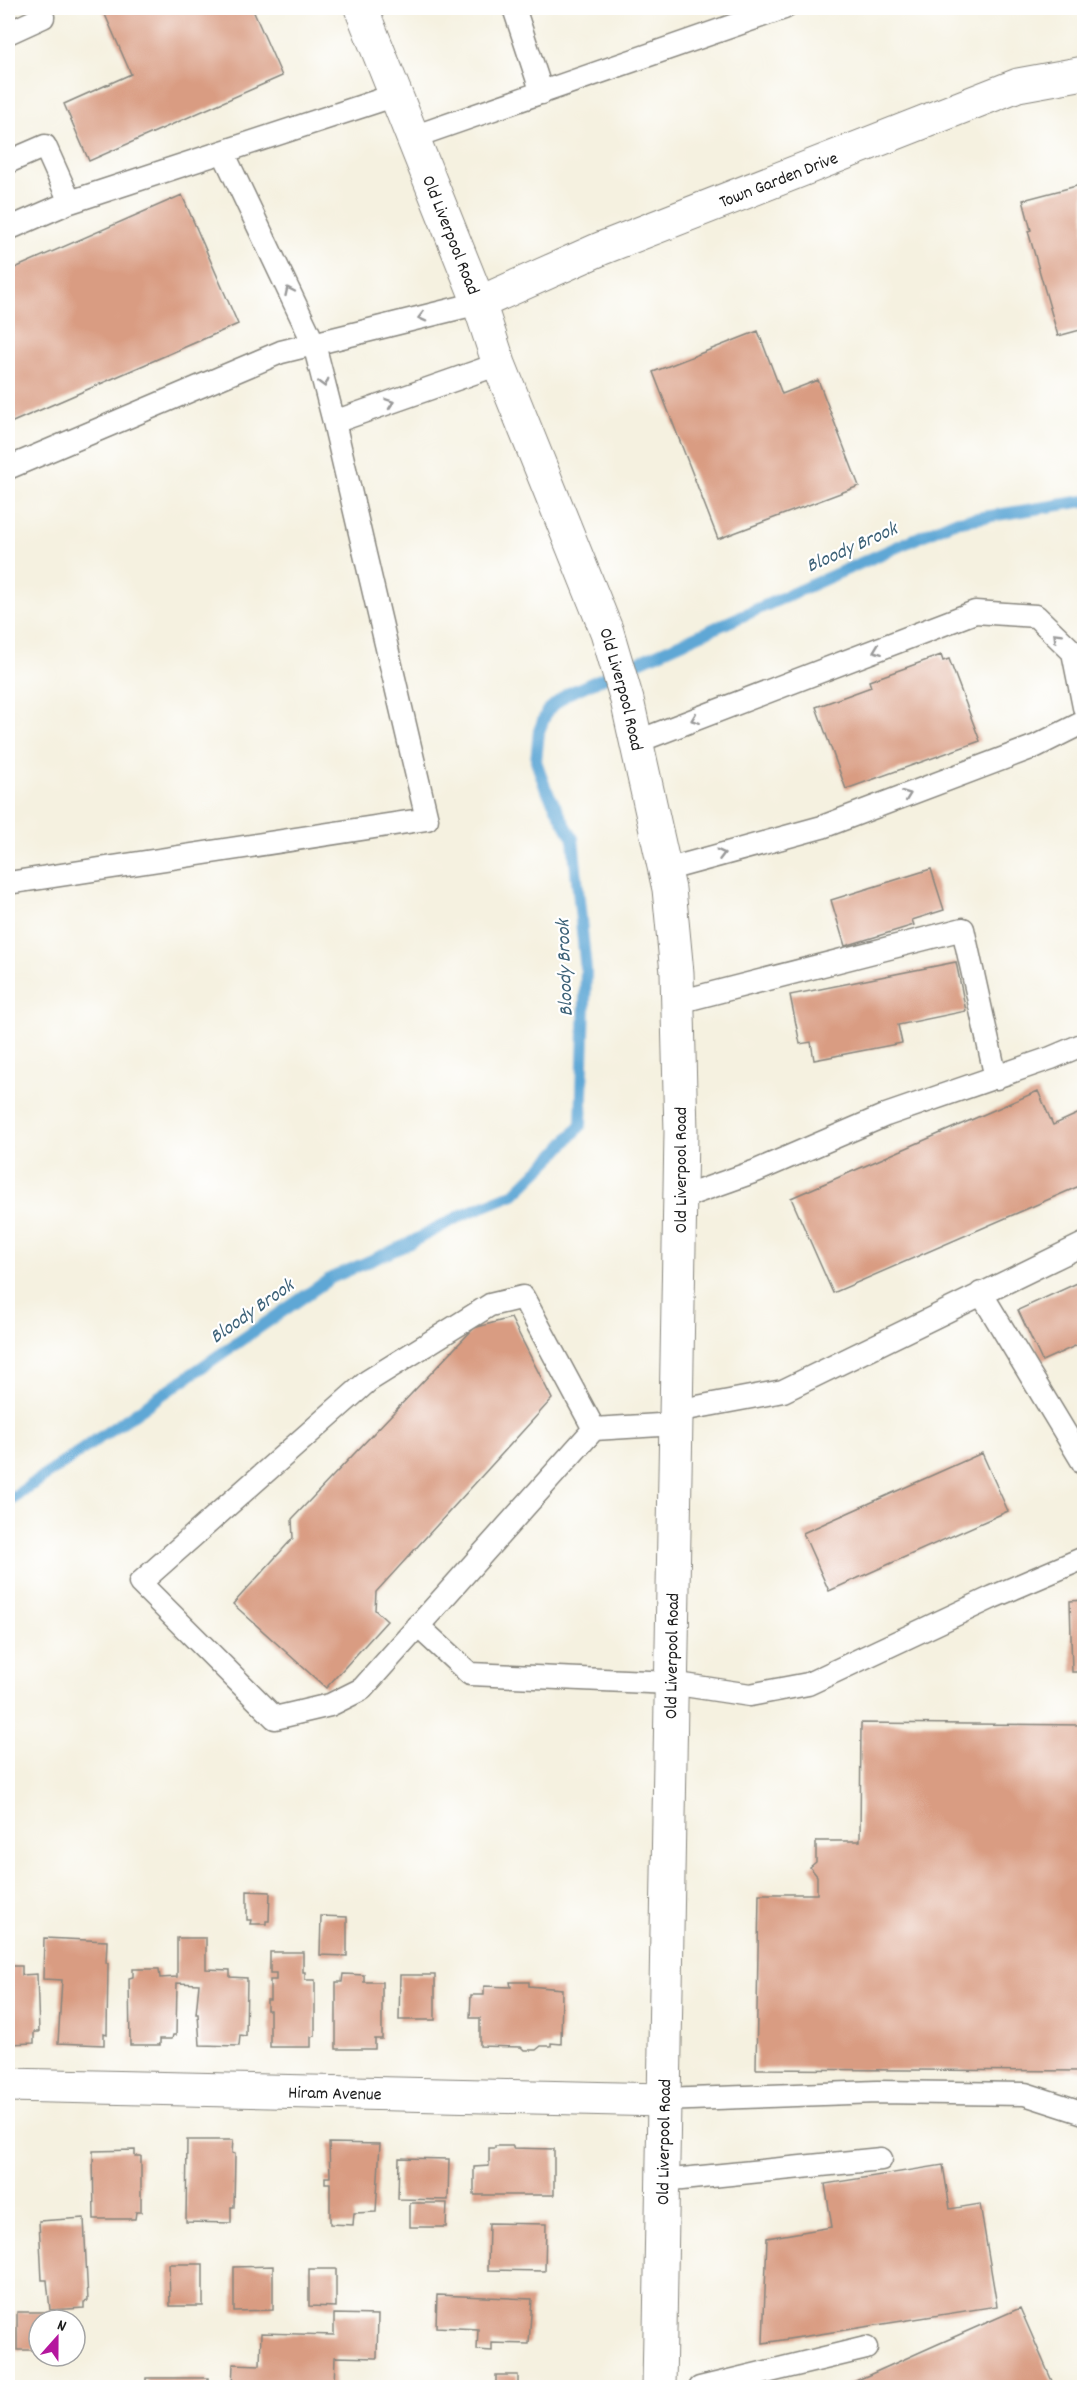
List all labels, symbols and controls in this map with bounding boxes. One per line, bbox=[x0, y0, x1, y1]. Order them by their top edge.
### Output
street label: Town Garden Drive bbox=[716, 147, 842, 216]
street label: Old Liverpool Road bbox=[414, 172, 484, 299]
one-way arrow bbox=[284, 287, 296, 298]
one-way arrow bbox=[418, 310, 428, 323]
one-way arrow bbox=[317, 377, 329, 388]
one-way arrow bbox=[384, 397, 394, 410]
water label: Bloody Brook bbox=[802, 515, 904, 581]
street label: Old Liverpool Road bbox=[591, 625, 648, 754]
one-way arrow bbox=[1053, 632, 1063, 643]
one-way arrow bbox=[872, 643, 883, 655]
one-way arrow bbox=[690, 712, 700, 725]
one-way arrow bbox=[901, 790, 912, 802]
one-way arrow bbox=[715, 849, 726, 861]
water label: Bloody Brook bbox=[550, 917, 582, 1017]
street label: Old Liverpool Road bbox=[670, 1107, 695, 1233]
water label: Bloody Brook bbox=[205, 1272, 302, 1352]
street label: Old Liverpool Road bbox=[660, 1593, 687, 1719]
street label: Old Liverpool Road bbox=[652, 2079, 679, 2205]
street label: Hiram Avenue bbox=[288, 2081, 382, 2109]
north arrow bbox=[27, 2308, 87, 2368]
text: N bbox=[54, 2314, 69, 2339]

